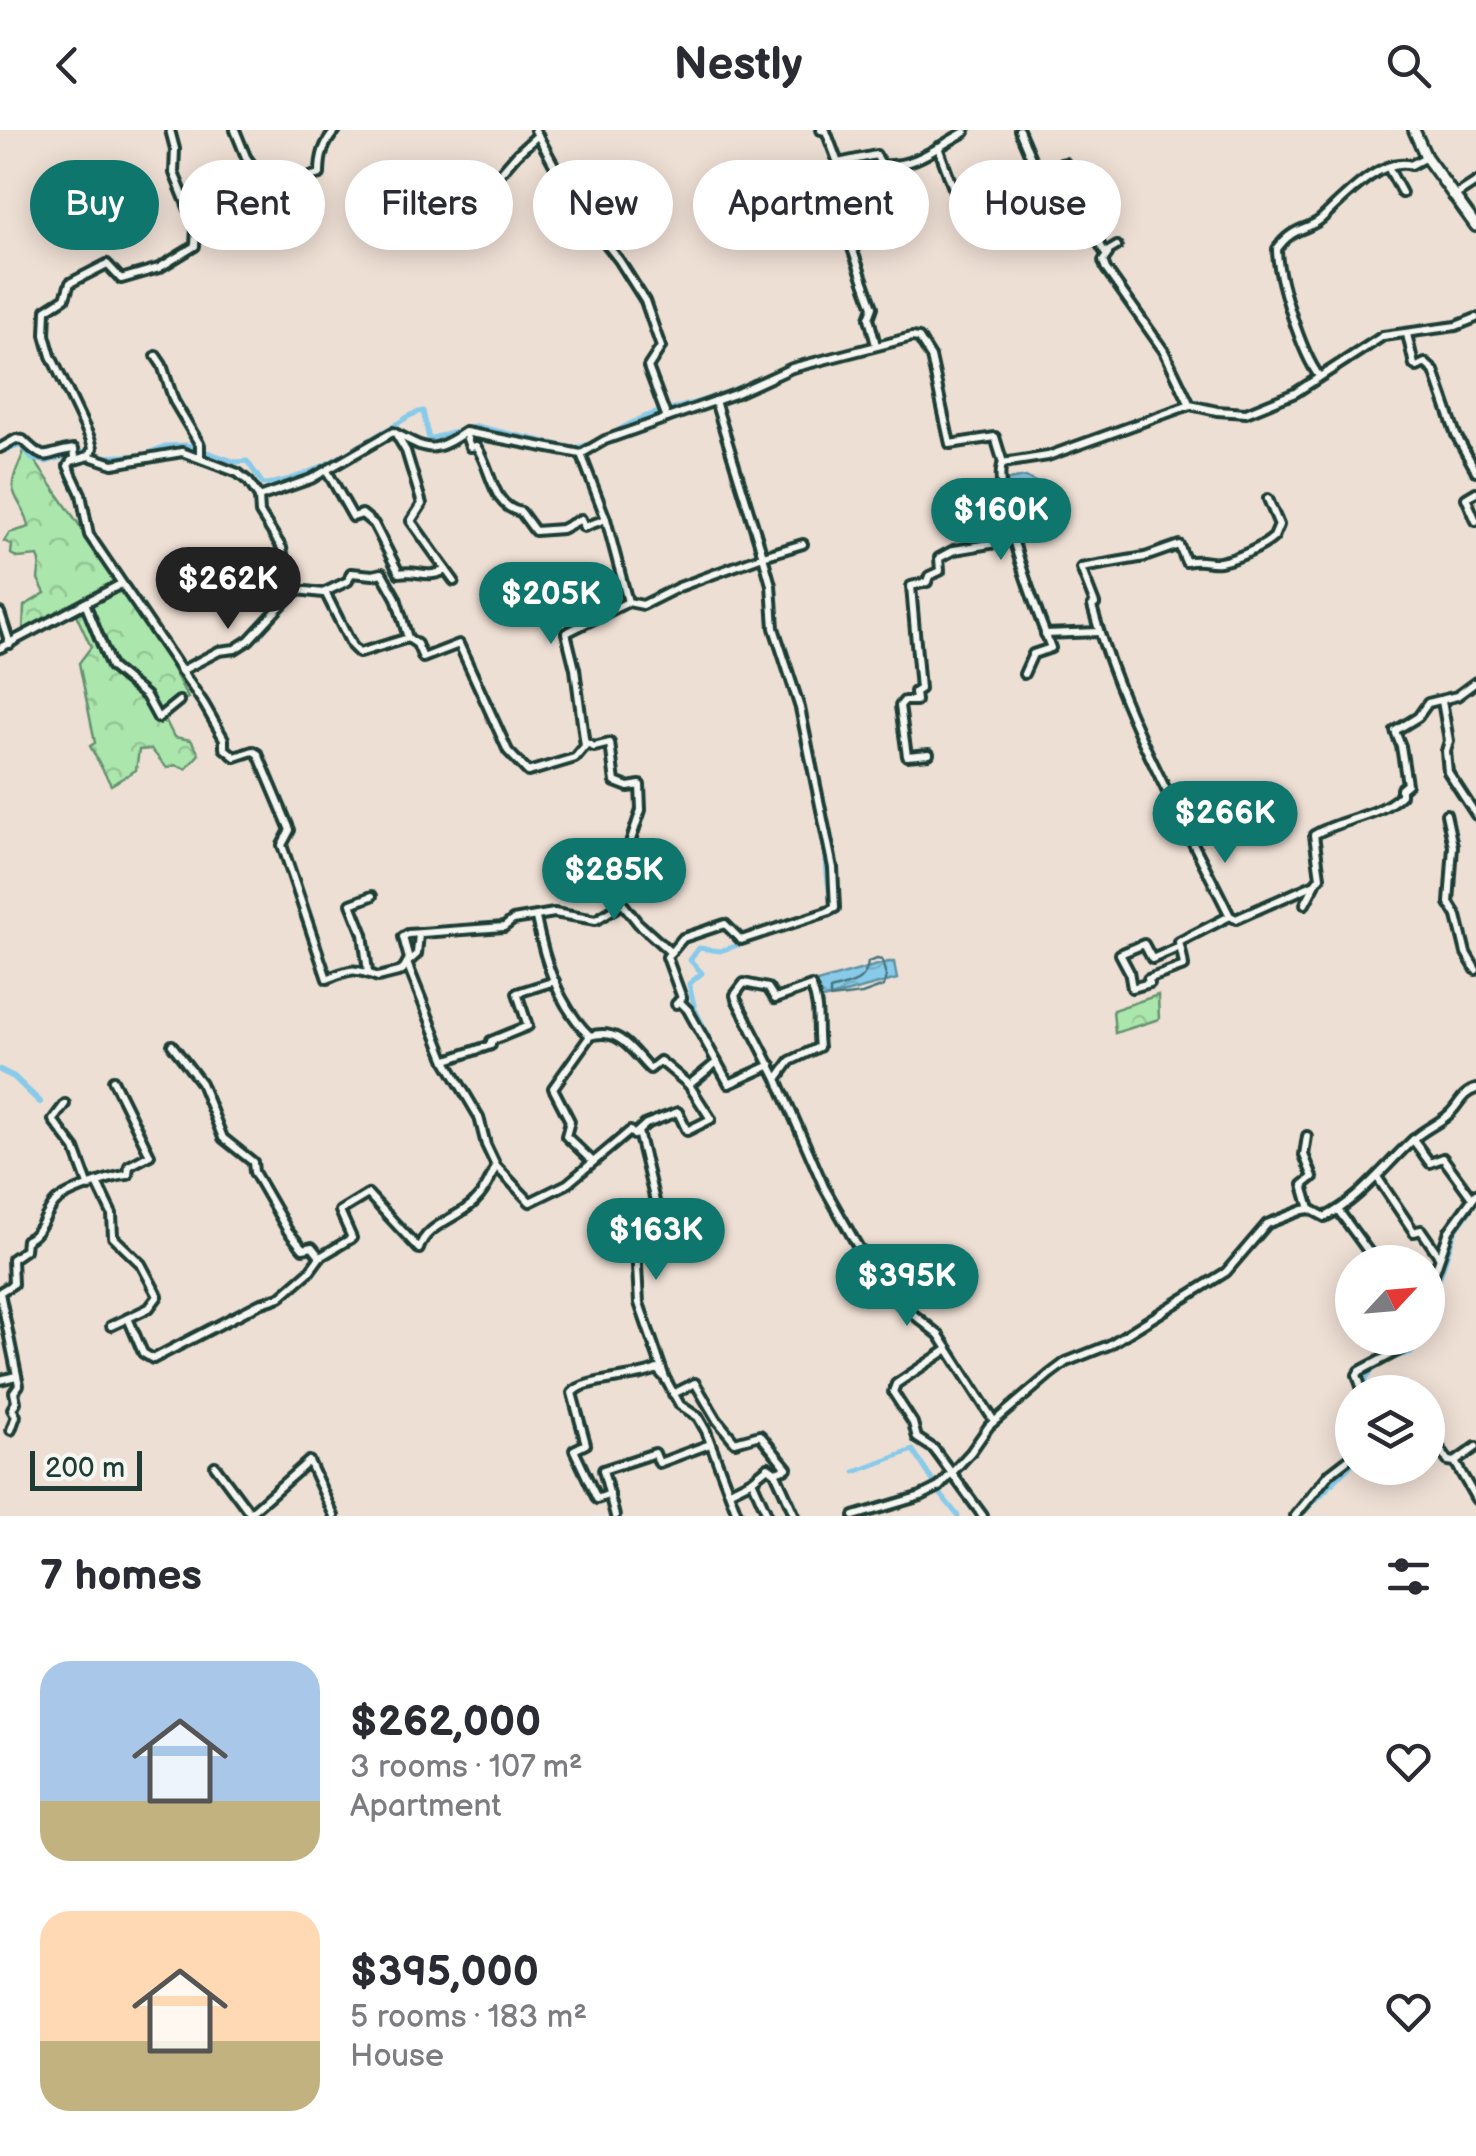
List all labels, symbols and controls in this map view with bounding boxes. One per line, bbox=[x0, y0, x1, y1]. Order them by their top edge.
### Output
icon: back bbox=[40, 38, 95, 93]
text: Nestly bbox=[674, 38, 802, 93]
icon: search bbox=[1381, 38, 1436, 93]
chip: Buy bbox=[30, 160, 159, 250]
chip: Rent bbox=[179, 160, 325, 250]
chip: Filters bbox=[345, 160, 513, 250]
chip: New bbox=[533, 160, 673, 250]
chip: Apartment bbox=[693, 160, 929, 250]
chip: House bbox=[949, 160, 1121, 250]
pin: $160K bbox=[931, 478, 1071, 563]
text: $160K bbox=[953, 491, 1049, 530]
pin: $262K bbox=[158, 547, 298, 632]
text: $262K bbox=[178, 560, 278, 599]
pin: $205K bbox=[481, 562, 621, 647]
text: $205K bbox=[501, 575, 601, 614]
pin: $266K bbox=[1155, 781, 1295, 866]
text: $266K bbox=[1175, 794, 1275, 833]
pin: $285K bbox=[544, 838, 684, 923]
text: $285K bbox=[564, 851, 664, 890]
pin: $163K bbox=[586, 1198, 726, 1283]
text: $163K bbox=[609, 1211, 703, 1250]
pin: $395K bbox=[837, 1244, 977, 1329]
north arrow bbox=[1335, 1245, 1445, 1355]
map controls bbox=[1335, 1245, 1445, 1485]
text: $395K bbox=[858, 1257, 956, 1296]
button: layers bbox=[1335, 1375, 1445, 1485]
scale bar bbox=[30, 1446, 142, 1490]
text: 200 m bbox=[45, 1452, 125, 1485]
icon: filters bbox=[1381, 1549, 1436, 1604]
text: 7 homes bbox=[40, 1551, 202, 1602]
text: $262,000 bbox=[350, 1697, 541, 1748]
icon: home bbox=[120, 1701, 240, 1821]
icon: heart bbox=[1381, 1734, 1436, 1789]
text: 3 rooms · 107 m² bbox=[350, 1748, 583, 1787]
text: Apartment bbox=[350, 1787, 501, 1826]
text: $395,000 bbox=[350, 1947, 539, 1998]
icon: home bbox=[120, 1951, 240, 2071]
icon: heart bbox=[1381, 1984, 1436, 2039]
text: 5 rooms · 183 m² bbox=[350, 1998, 587, 2037]
text: House bbox=[350, 2037, 444, 2076]

